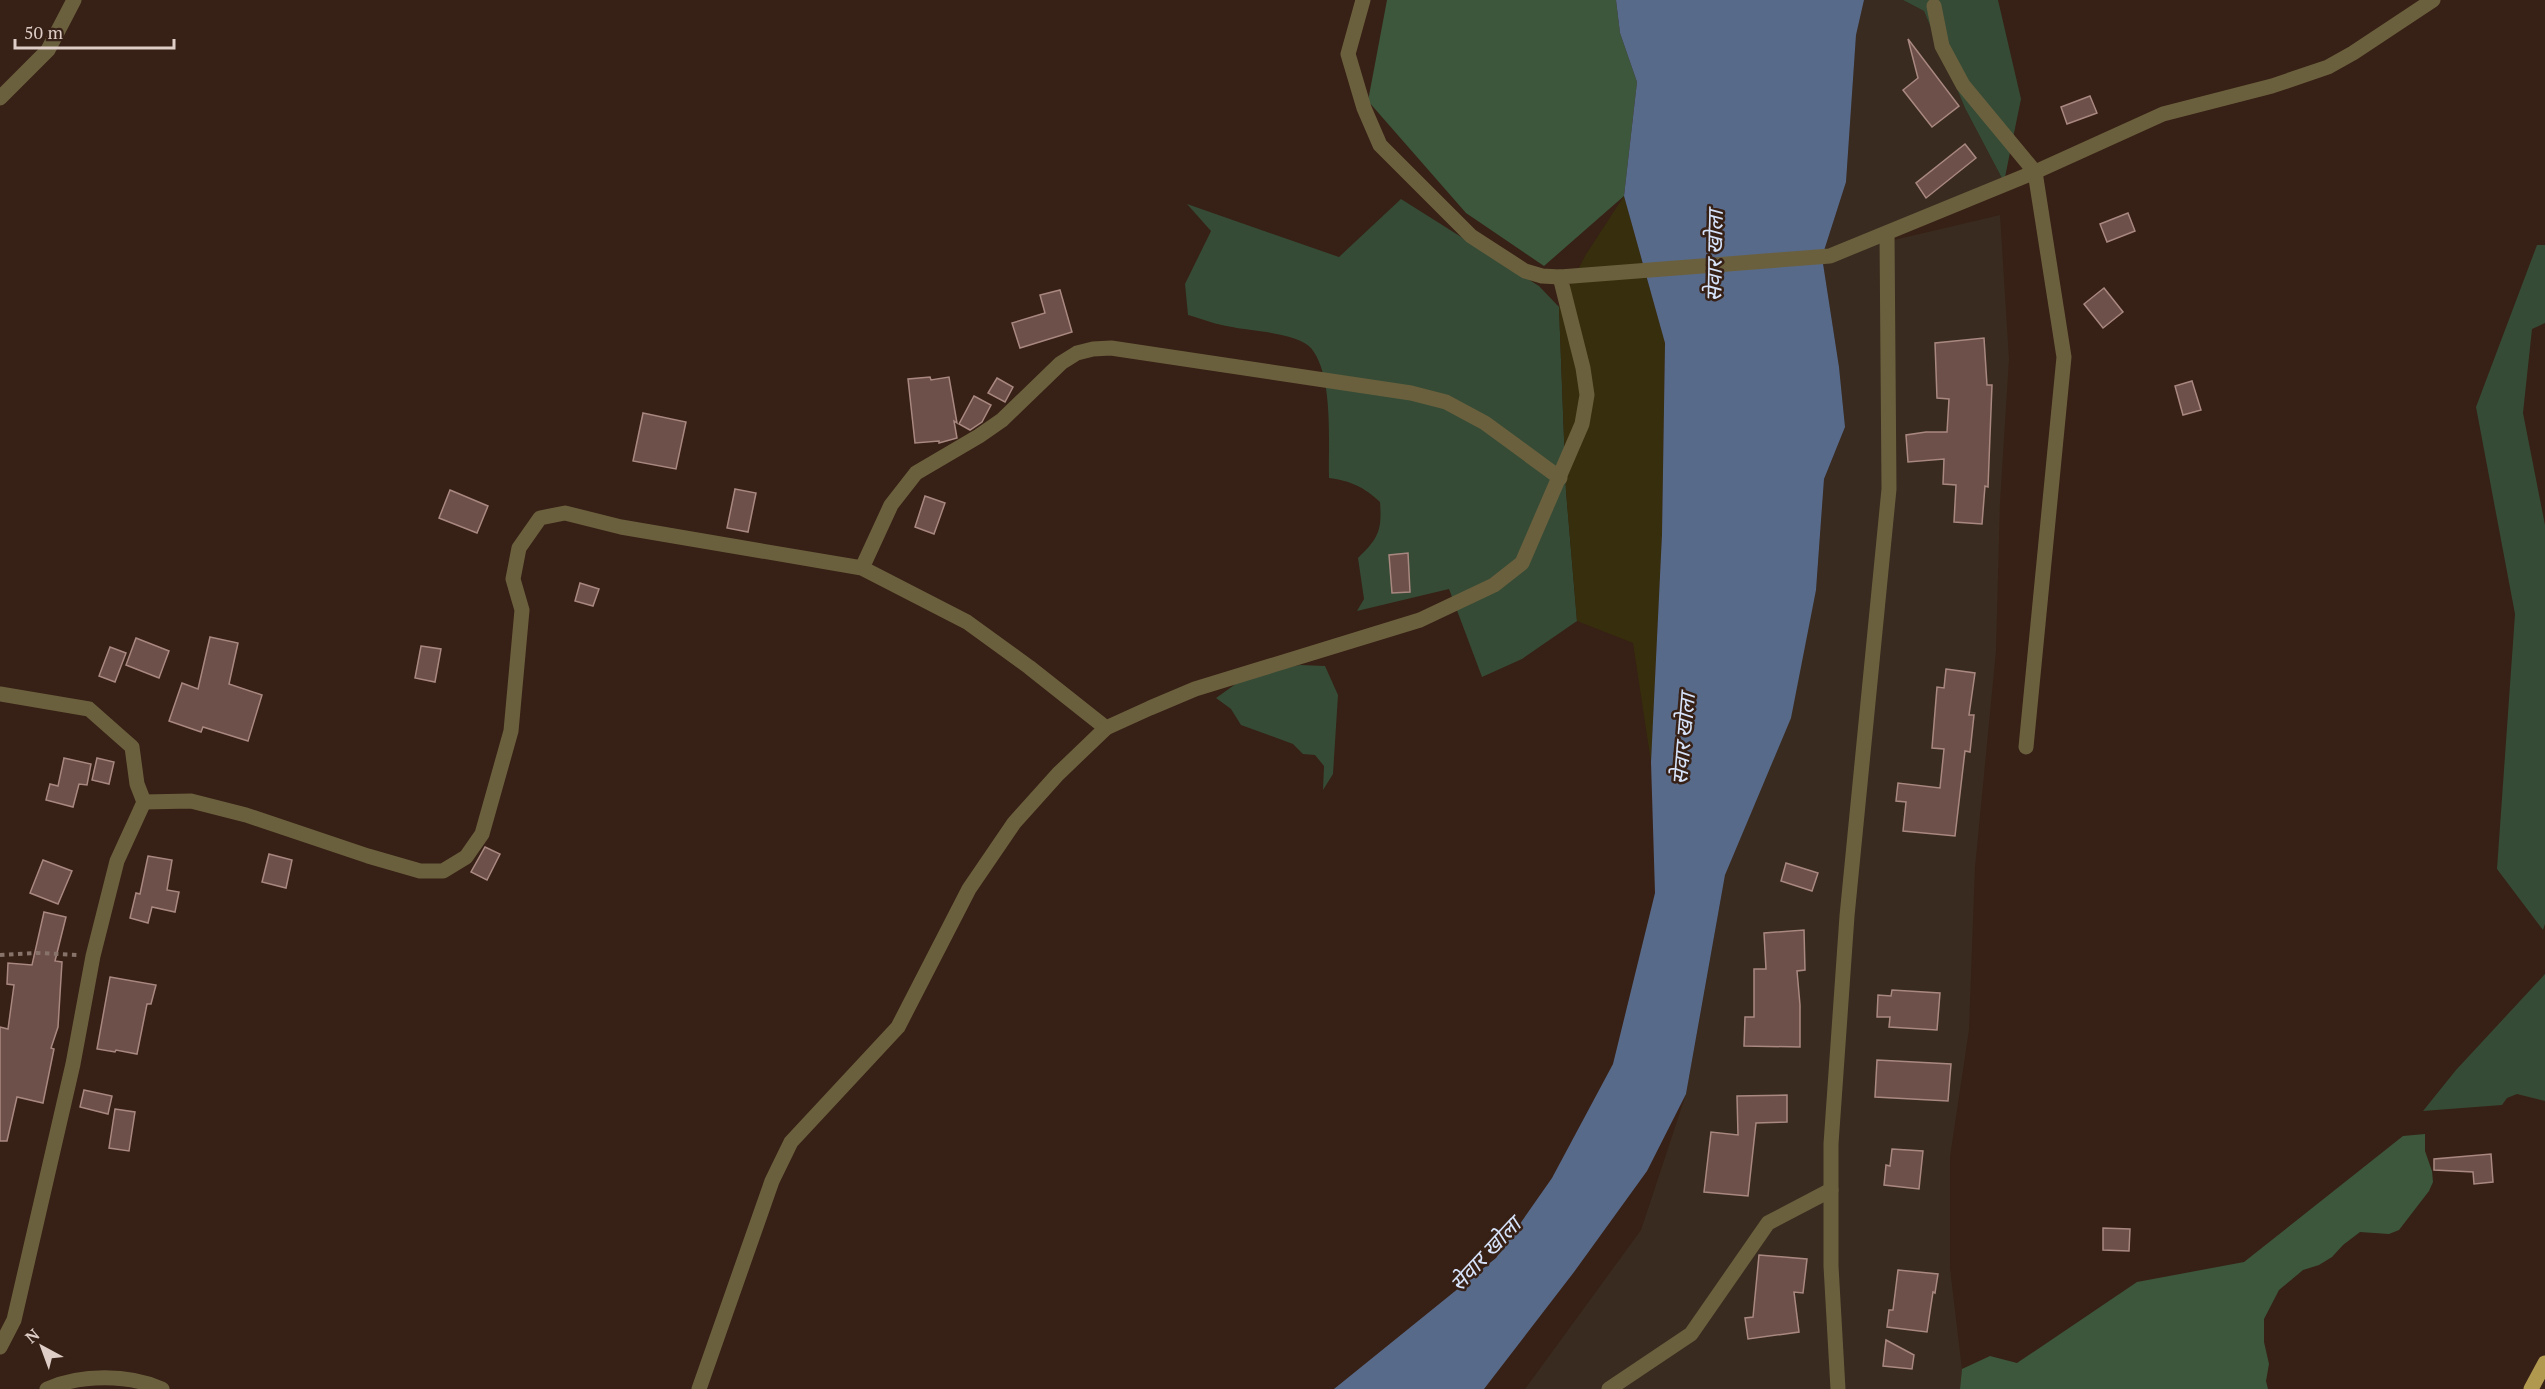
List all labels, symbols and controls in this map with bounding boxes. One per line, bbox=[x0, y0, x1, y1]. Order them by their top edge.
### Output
scale bar bbox=[15, 12, 174, 50]
text: 50 m bbox=[24, 20, 64, 44]
water label: सेवार खोला bbox=[1698, 206, 1729, 302]
water label: सेवार खोला bbox=[1664, 688, 1701, 786]
water label: सेवार खोला bbox=[1443, 1207, 1529, 1297]
north arrow bbox=[12, 1317, 72, 1377]
text: N bbox=[20, 1323, 44, 1348]

